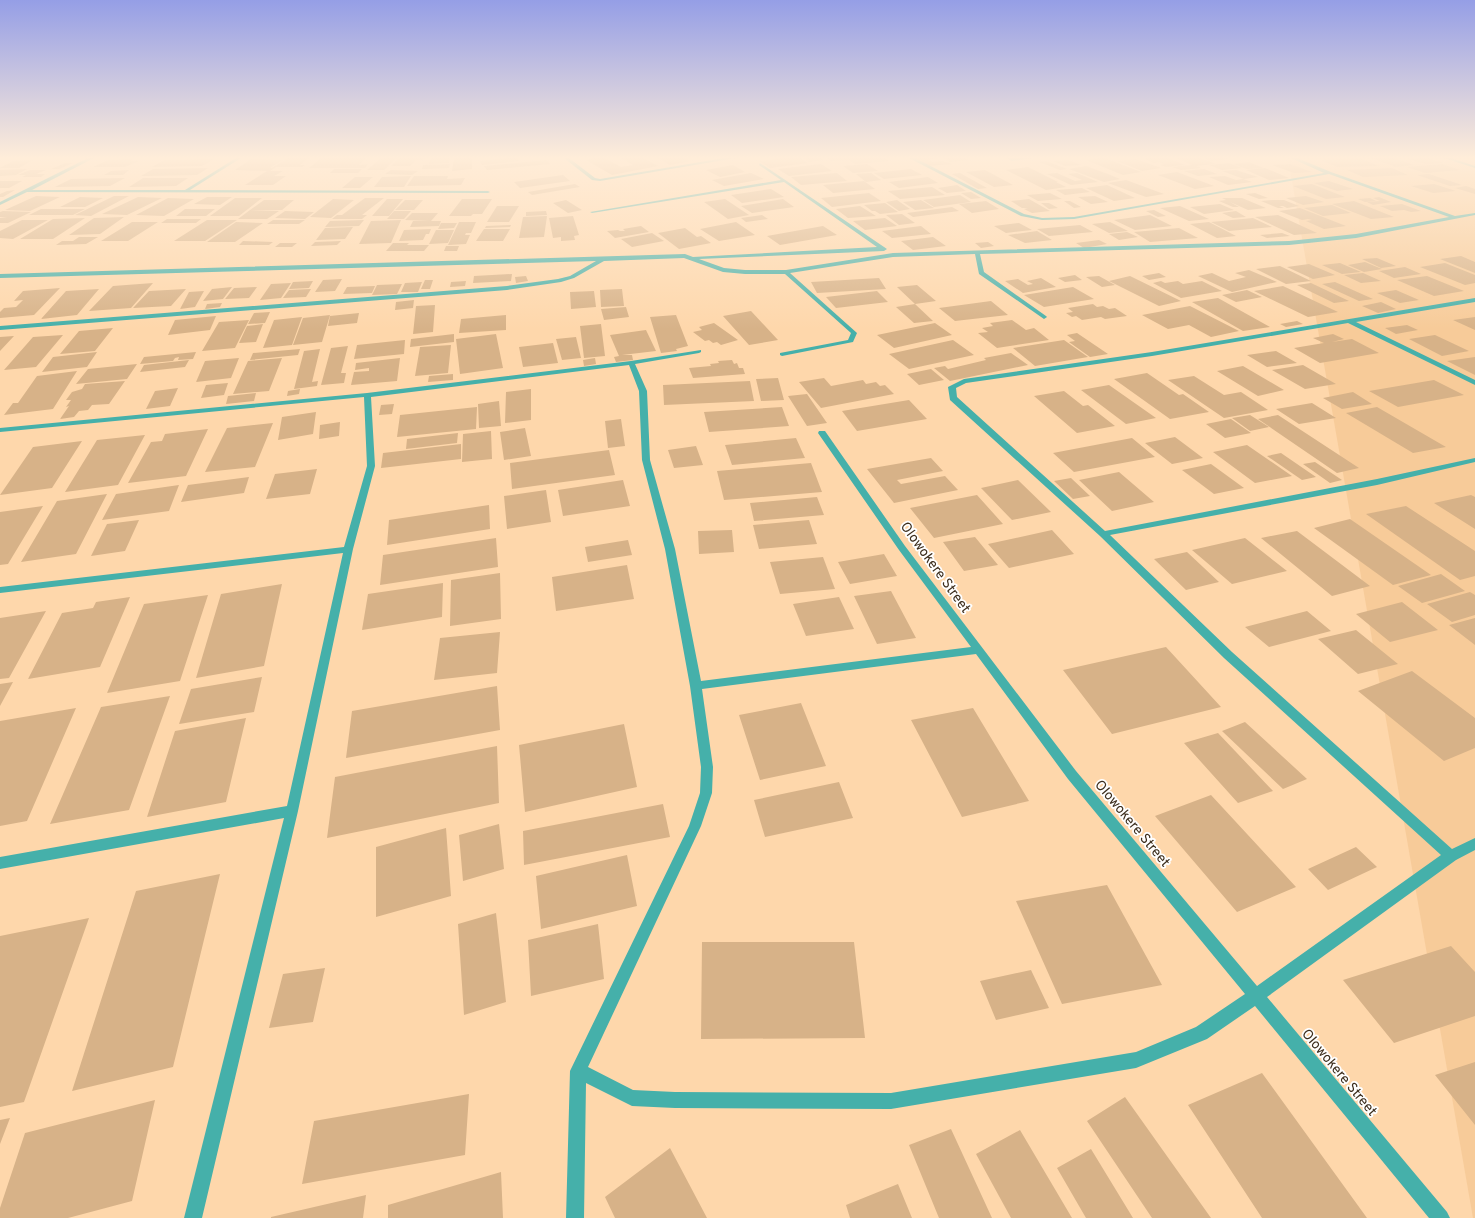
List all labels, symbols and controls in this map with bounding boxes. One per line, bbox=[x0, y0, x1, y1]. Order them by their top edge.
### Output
street label: Olowokere Street bbox=[896, 519, 974, 617]
street label: Olowokere Street bbox=[1091, 777, 1173, 871]
street label: Olowokere Street bbox=[1298, 1026, 1380, 1120]

